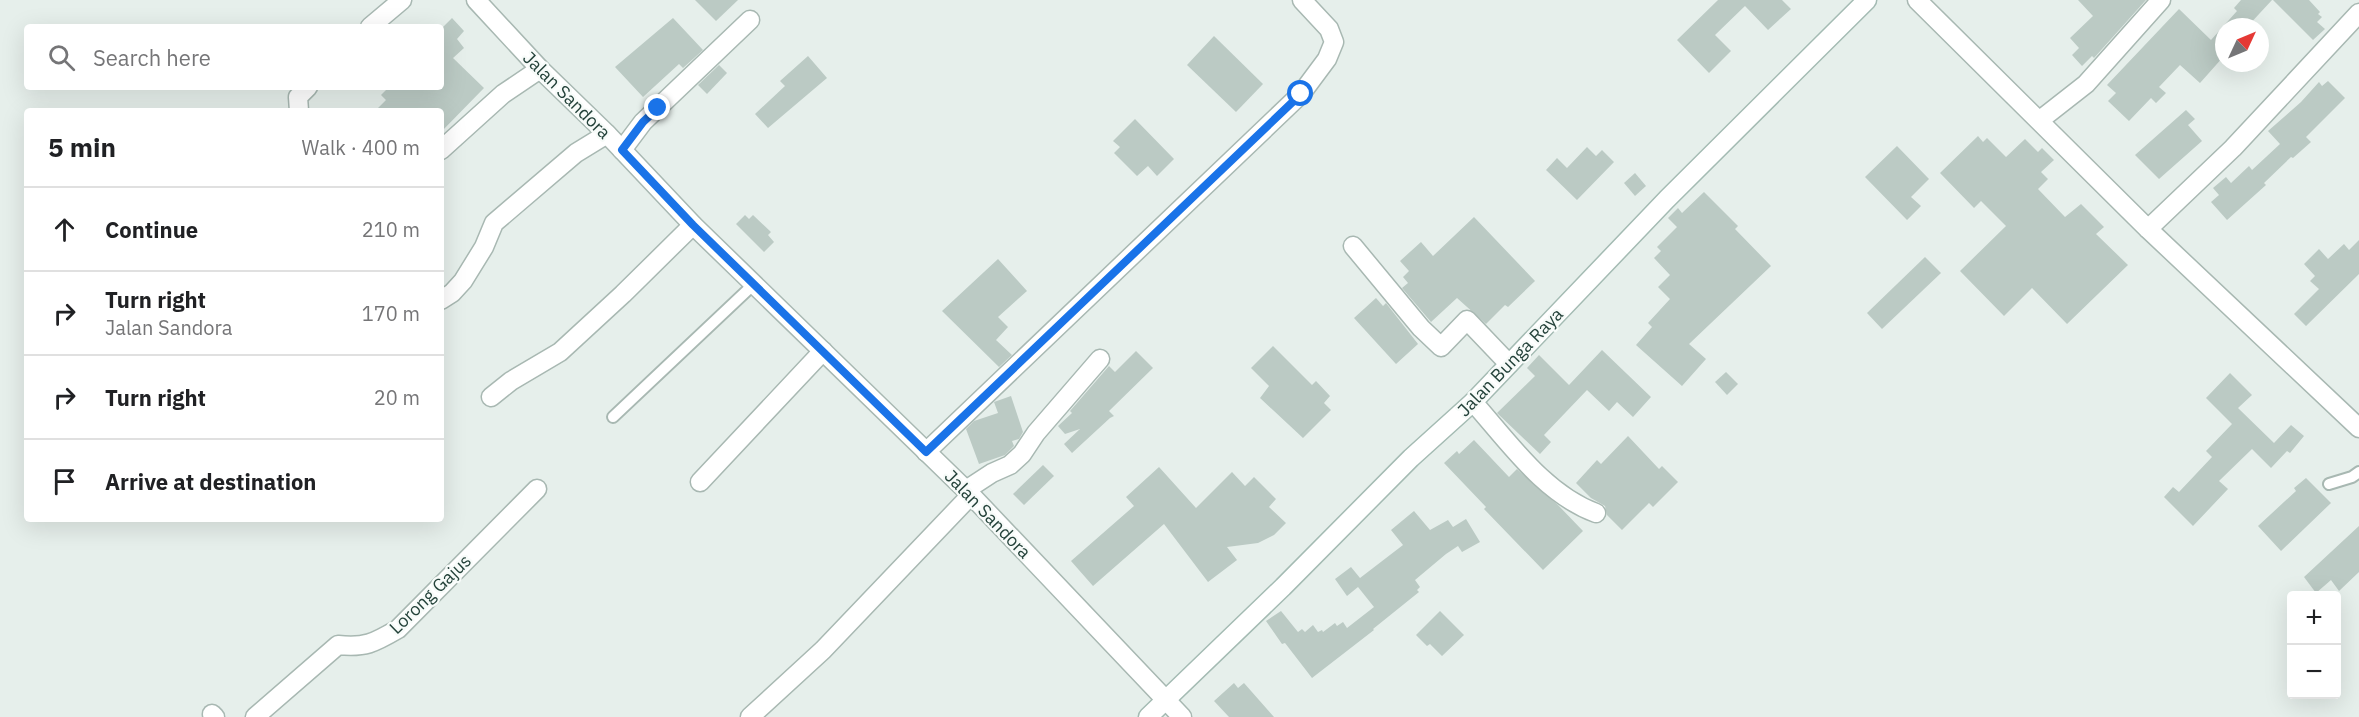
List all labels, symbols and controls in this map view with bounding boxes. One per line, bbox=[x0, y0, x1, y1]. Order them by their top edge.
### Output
north arrow bbox=[2215, 18, 2269, 72]
search box bbox=[24, 24, 444, 90]
icon: search bbox=[45, 41, 78, 74]
text: Search here bbox=[93, 43, 211, 72]
street label: Jalan Sandora bbox=[518, 46, 616, 144]
route start bbox=[1287, 80, 1313, 106]
route end bbox=[644, 94, 670, 120]
text: 5 min bbox=[48, 130, 116, 164]
text: Walk · 400 m bbox=[302, 134, 420, 161]
icon: ahead bbox=[48, 213, 81, 246]
text: Continue bbox=[105, 215, 198, 244]
text: 210 m bbox=[362, 216, 420, 243]
text: Turn right bbox=[105, 285, 206, 314]
icon: right bbox=[48, 297, 81, 330]
text: 170 m bbox=[362, 300, 420, 327]
street label: Jalan Bunga Raya bbox=[1452, 302, 1568, 421]
text: Jalan Sandora bbox=[105, 314, 232, 341]
icon: right bbox=[48, 381, 81, 414]
text: Turn right bbox=[105, 383, 206, 412]
text: 20 m bbox=[374, 384, 420, 411]
icon: arrive bbox=[48, 465, 81, 498]
street label: Jalan Sandora bbox=[940, 465, 1036, 564]
text: Arrive at destination bbox=[105, 467, 316, 496]
street label: Lorong Gajus bbox=[384, 549, 476, 639]
map controls bbox=[2287, 591, 2341, 699]
button: + bbox=[2287, 591, 2341, 645]
button: − bbox=[2287, 645, 2341, 699]

